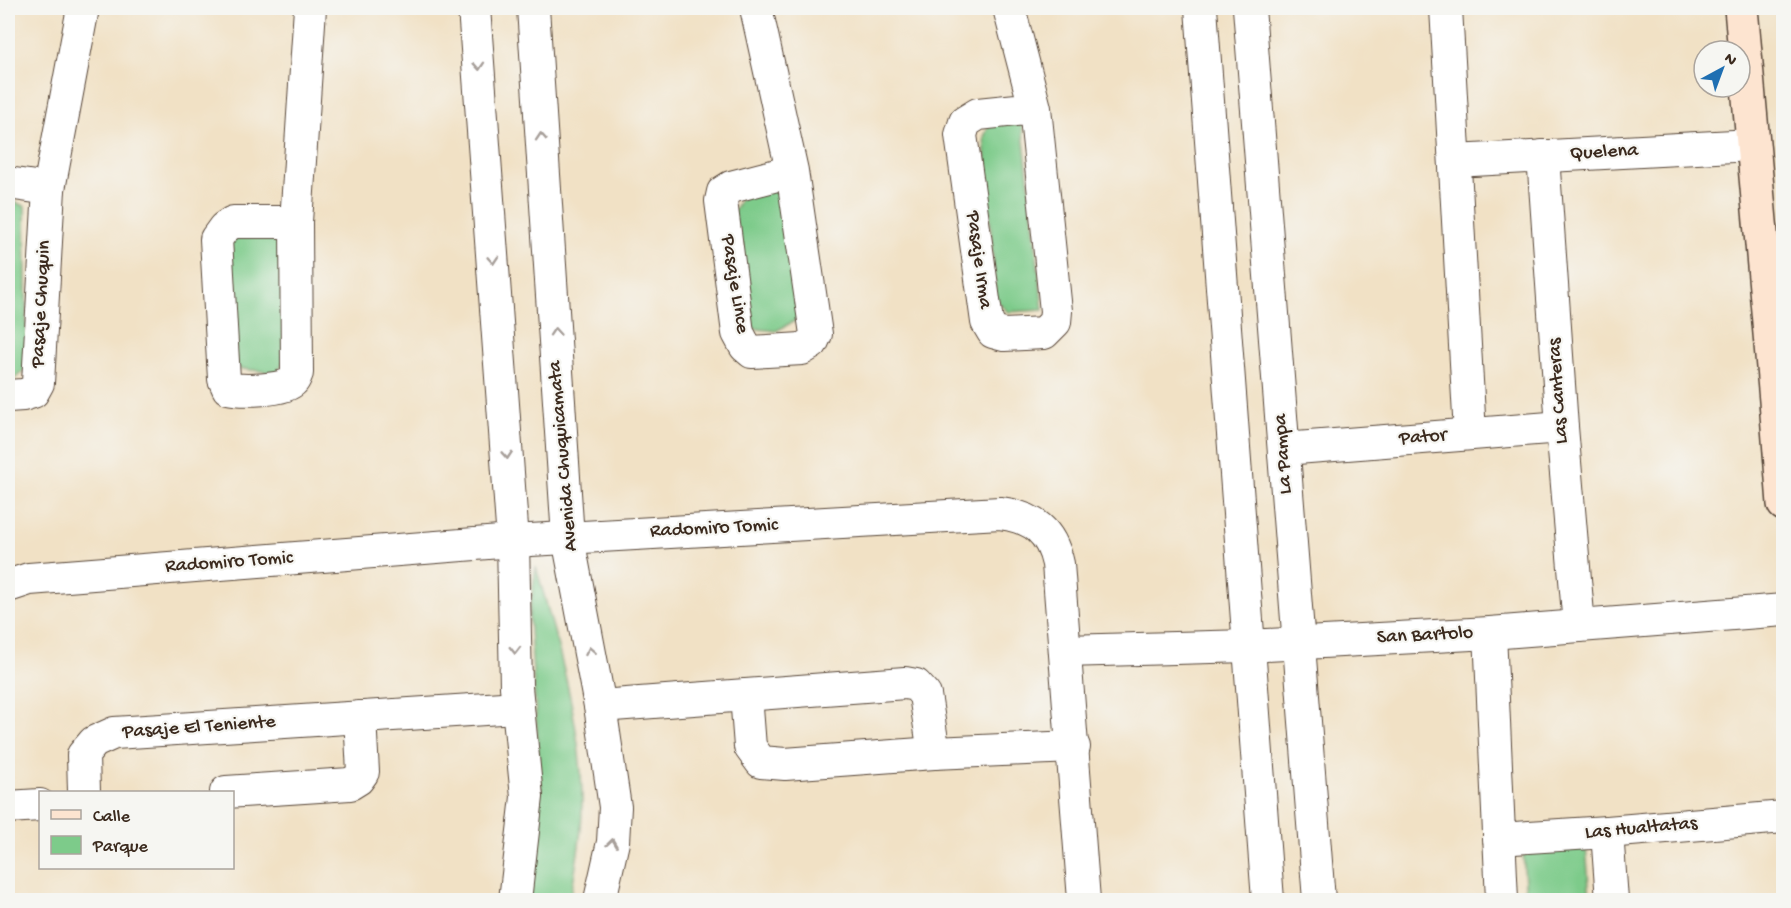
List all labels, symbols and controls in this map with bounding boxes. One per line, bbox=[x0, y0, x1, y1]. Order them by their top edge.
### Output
north arrow bbox=[1692, 39, 1752, 99]
text: N bbox=[1719, 50, 1740, 71]
one-way arrow bbox=[472, 61, 485, 70]
one-way arrow bbox=[535, 133, 548, 142]
street label: Quelena bbox=[1569, 140, 1640, 166]
street label: Pasaje Irma bbox=[960, 209, 996, 311]
street label: Pasaje Lince bbox=[715, 232, 753, 336]
street label: Pasaje Chuquin bbox=[27, 239, 57, 369]
one-way arrow bbox=[486, 256, 499, 265]
one-way arrow bbox=[548, 327, 561, 336]
street label: Las Canteras bbox=[1544, 337, 1574, 445]
street label: Avenida Chuquicamata bbox=[544, 359, 584, 552]
street label: La Pampa bbox=[1270, 412, 1298, 495]
street label: Pator bbox=[1397, 424, 1450, 452]
one-way arrow bbox=[500, 450, 513, 459]
street label: Radomiro Tomic bbox=[650, 514, 780, 544]
street label: Radomiro Tomic bbox=[164, 547, 295, 579]
street label: San Bartolo bbox=[1376, 622, 1474, 650]
one-way arrow bbox=[509, 645, 521, 654]
one-way arrow bbox=[584, 646, 597, 656]
street label: Pasaje El Teniente bbox=[121, 711, 277, 745]
legend bbox=[39, 791, 234, 869]
text: Calle bbox=[93, 807, 131, 828]
street label: Las Hualtatas bbox=[1584, 813, 1699, 845]
text: Parque bbox=[92, 837, 149, 858]
one-way arrow bbox=[605, 839, 617, 848]

